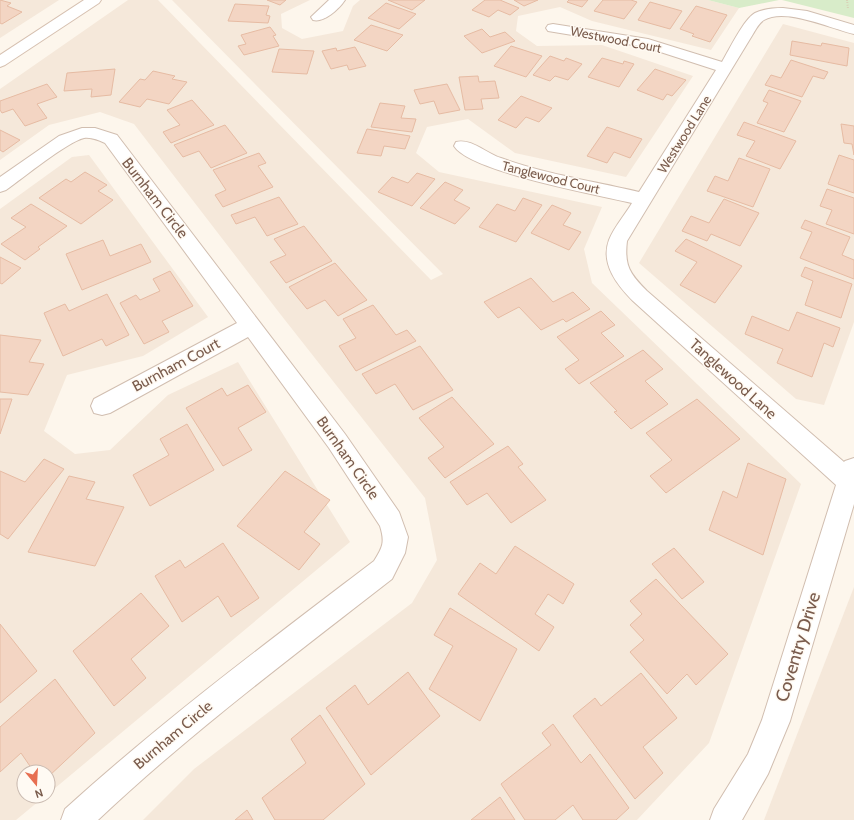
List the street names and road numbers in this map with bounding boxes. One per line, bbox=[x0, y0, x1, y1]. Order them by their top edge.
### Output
street label: Westwood Court bbox=[569, 22, 663, 56]
street label: Westwood Lane bbox=[654, 92, 714, 176]
street label: Burnham Circle bbox=[118, 154, 192, 242]
street label: Tanglewood Court bbox=[501, 157, 602, 197]
street label: Burnham Court bbox=[129, 334, 223, 396]
street label: Tanglewood Lane bbox=[686, 335, 781, 423]
street label: Burnham Circle bbox=[313, 413, 383, 503]
street label: Coventry Drive bbox=[771, 589, 825, 705]
street label: Burnham Circle bbox=[130, 697, 216, 773]

